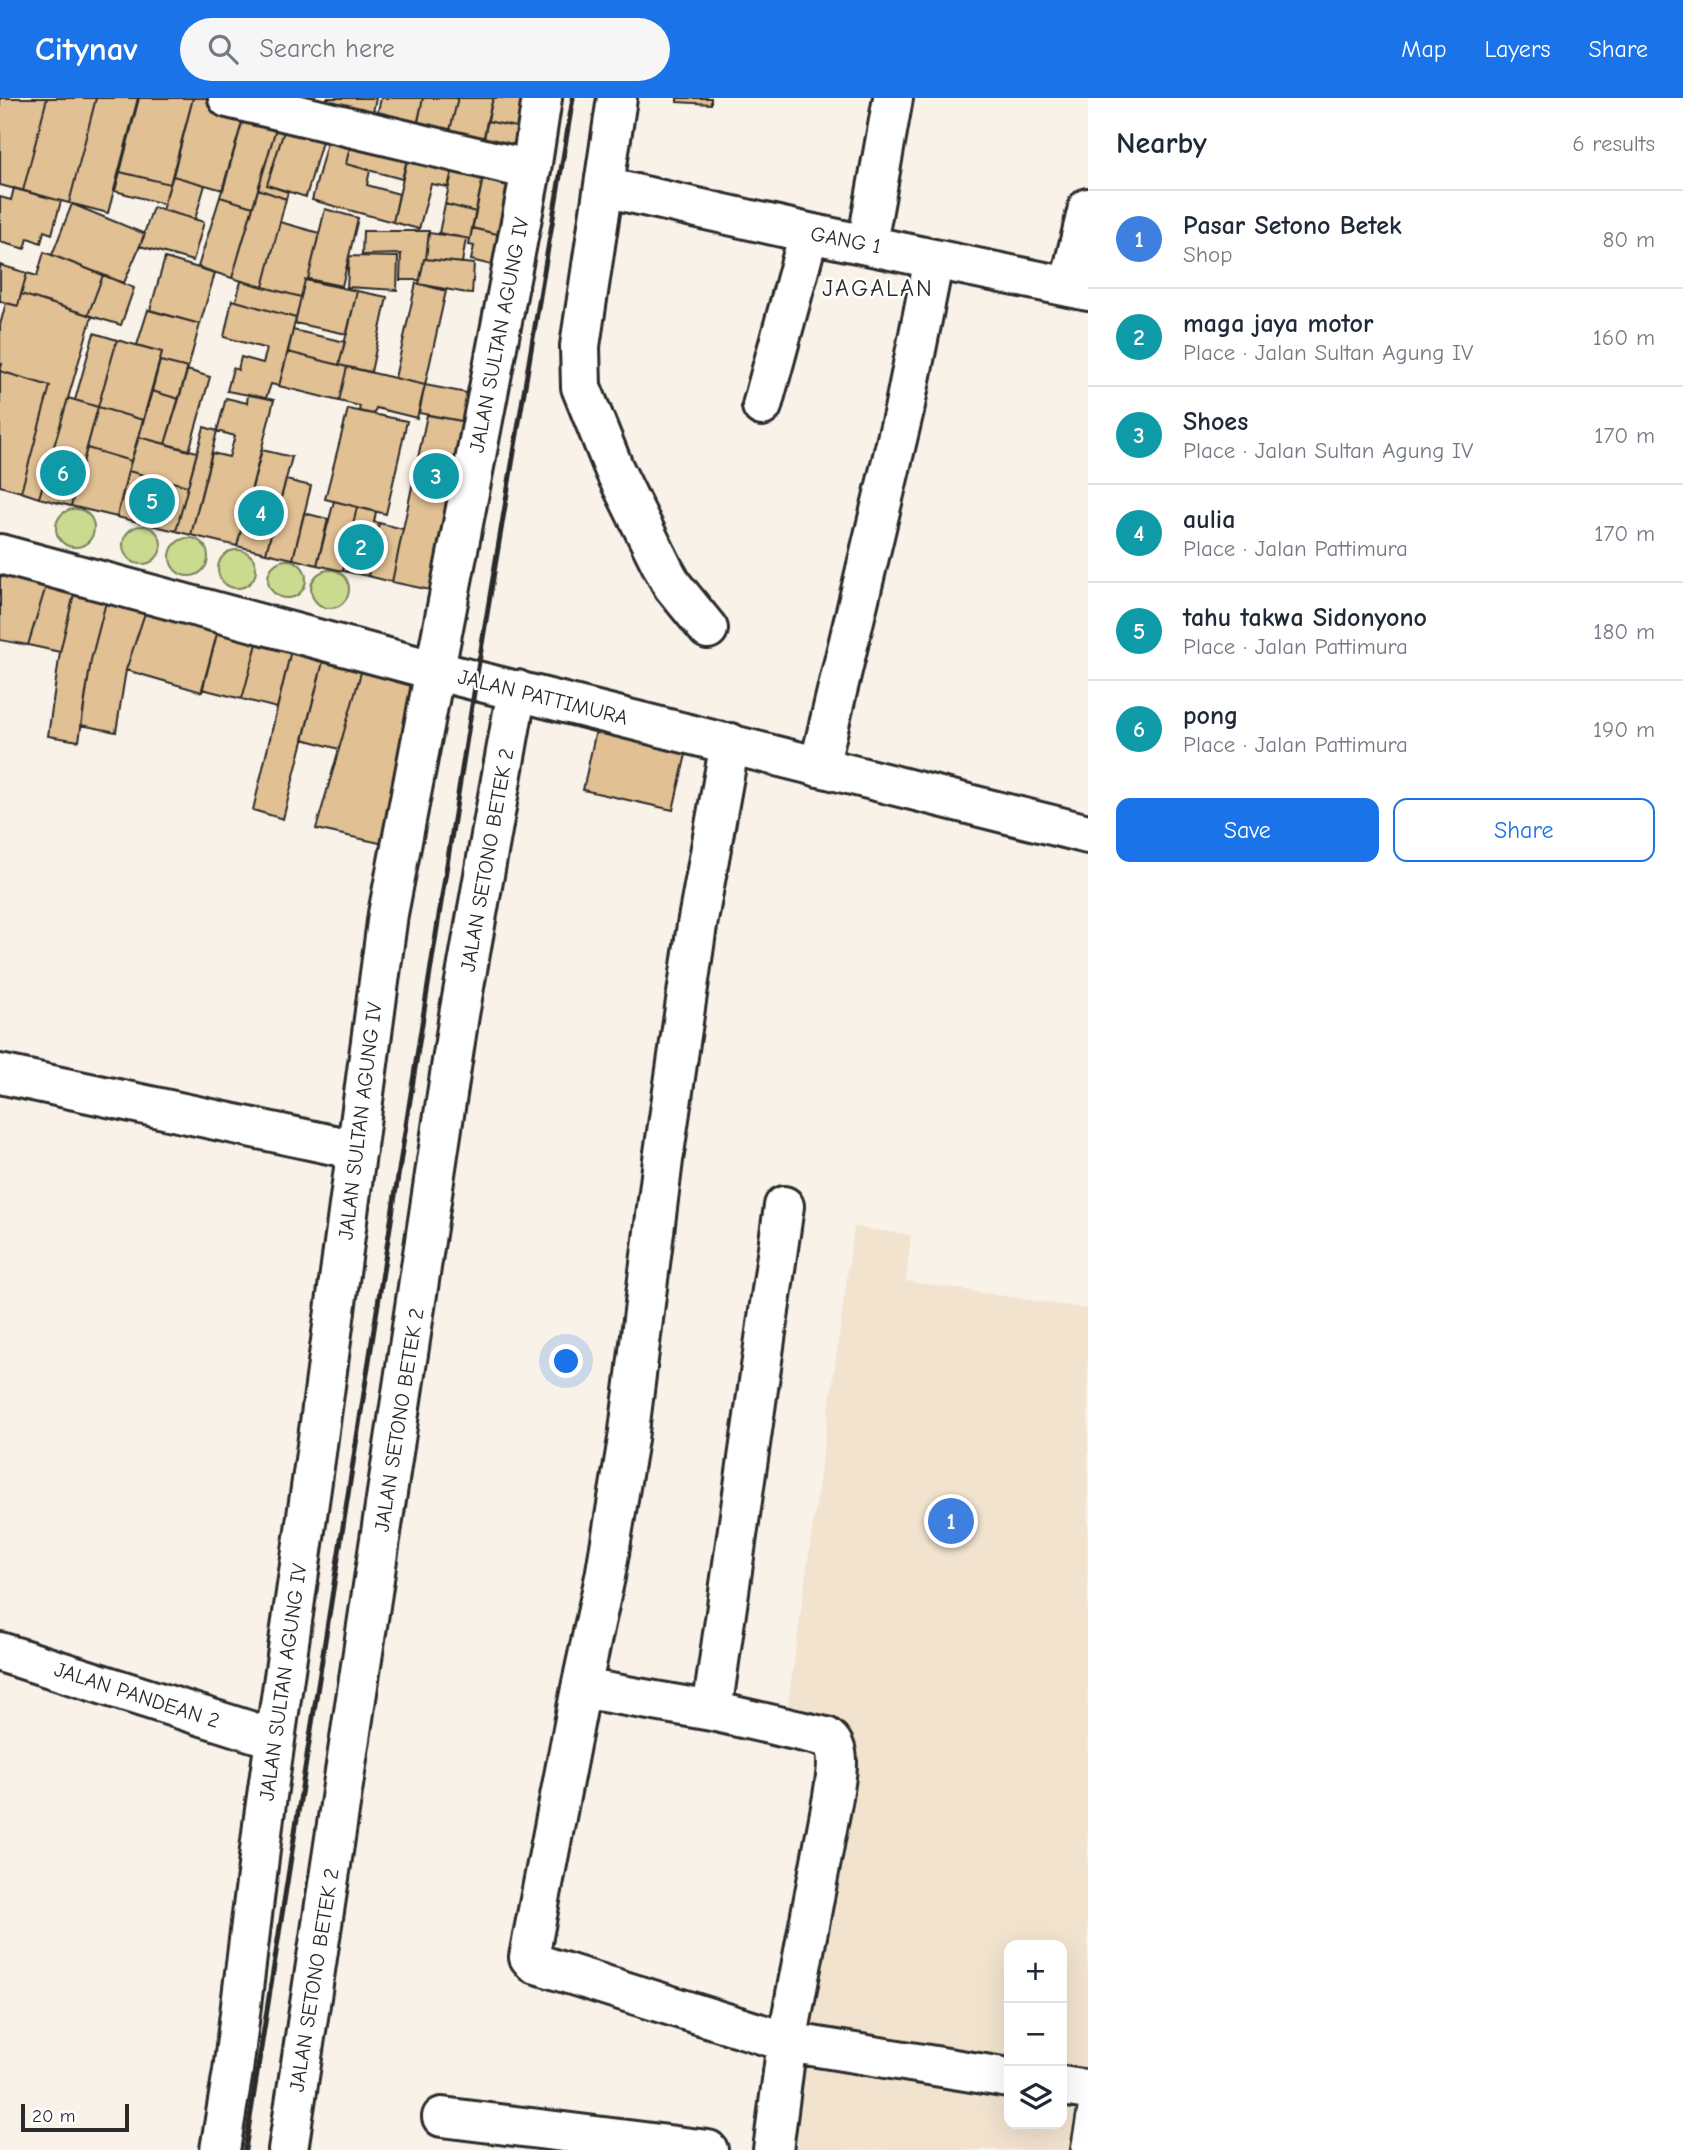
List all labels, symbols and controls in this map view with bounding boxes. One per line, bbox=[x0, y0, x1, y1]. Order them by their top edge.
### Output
search box bbox=[180, 18, 670, 81]
text: Citynav bbox=[35, 30, 138, 68]
icon: search bbox=[204, 30, 242, 68]
text: Search here bbox=[260, 34, 395, 64]
text: Map bbox=[1401, 35, 1447, 63]
text: Layers bbox=[1485, 35, 1550, 63]
text: Share bbox=[1588, 35, 1648, 63]
text: Nearby bbox=[1116, 126, 1207, 161]
text: 6 results bbox=[1572, 130, 1655, 157]
text: Pasar Setono Betek bbox=[1183, 211, 1402, 241]
street label: JALAN SULTAN AGUNG IV bbox=[464, 215, 534, 455]
street label: GANG 1 bbox=[809, 221, 883, 259]
text: 1 bbox=[1134, 226, 1144, 253]
text: 80 m bbox=[1602, 226, 1655, 253]
text: Shop bbox=[1183, 241, 1232, 268]
district label: JAGALAN bbox=[822, 274, 934, 302]
text: maga jaya motor bbox=[1183, 309, 1373, 339]
text: 2 bbox=[1133, 324, 1145, 351]
text: 160 m bbox=[1593, 324, 1655, 351]
text: Place · Jalan Sultan Agung IV bbox=[1183, 339, 1473, 366]
text: Shoes bbox=[1183, 407, 1248, 437]
text: 3 bbox=[1133, 422, 1145, 449]
text: 170 m bbox=[1594, 422, 1655, 449]
text: Place · Jalan Sultan Agung IV bbox=[1183, 437, 1473, 464]
pin: 6 bbox=[40, 447, 86, 499]
pin: 3 bbox=[413, 450, 459, 502]
pin: 5 bbox=[129, 475, 175, 527]
pin: 4 bbox=[238, 487, 284, 539]
text: aulia bbox=[1183, 505, 1235, 535]
text: 4 bbox=[1134, 520, 1144, 547]
text: 170 m bbox=[1594, 520, 1655, 547]
pin: 2 bbox=[338, 521, 384, 573]
text: Place · Jalan Pattimura bbox=[1183, 535, 1408, 562]
text: tahu takwa Sidonyono bbox=[1183, 603, 1427, 633]
text: 5 bbox=[1133, 618, 1145, 645]
text: 180 m bbox=[1593, 618, 1655, 645]
text: Place · Jalan Pattimura bbox=[1183, 633, 1408, 660]
street label: JALAN PATTIMURA bbox=[456, 664, 630, 730]
text: pong bbox=[1183, 701, 1238, 731]
text: 6 bbox=[1133, 716, 1145, 743]
text: 190 m bbox=[1593, 716, 1655, 743]
text: Place · Jalan Pattimura bbox=[1183, 731, 1408, 758]
street label: JALAN SETONO BETEK 2 bbox=[456, 746, 518, 974]
button: Save bbox=[1116, 798, 1379, 862]
button: Share bbox=[1393, 798, 1655, 862]
street label: JALAN SULTAN AGUNG IV bbox=[334, 1000, 387, 1241]
street label: JALAN SETONO BETEK 2 bbox=[369, 1306, 429, 1534]
your location bbox=[549, 1344, 583, 1378]
pin: 1 bbox=[928, 1495, 974, 1547]
street label: JALAN SULTAN AGUNG IV bbox=[254, 1561, 312, 1802]
street label: JALAN PANDEAN 2 bbox=[51, 1657, 223, 1733]
street label: JALAN SETONO BETEK 2 bbox=[284, 1866, 344, 2094]
map controls bbox=[1004, 1940, 1067, 2129]
button: + bbox=[1004, 1940, 1067, 2003]
button: − bbox=[1004, 2003, 1067, 2066]
button: layers bbox=[1004, 2066, 1067, 2129]
scale bar bbox=[21, 2101, 130, 2133]
text: 20 m bbox=[32, 2105, 76, 2127]

